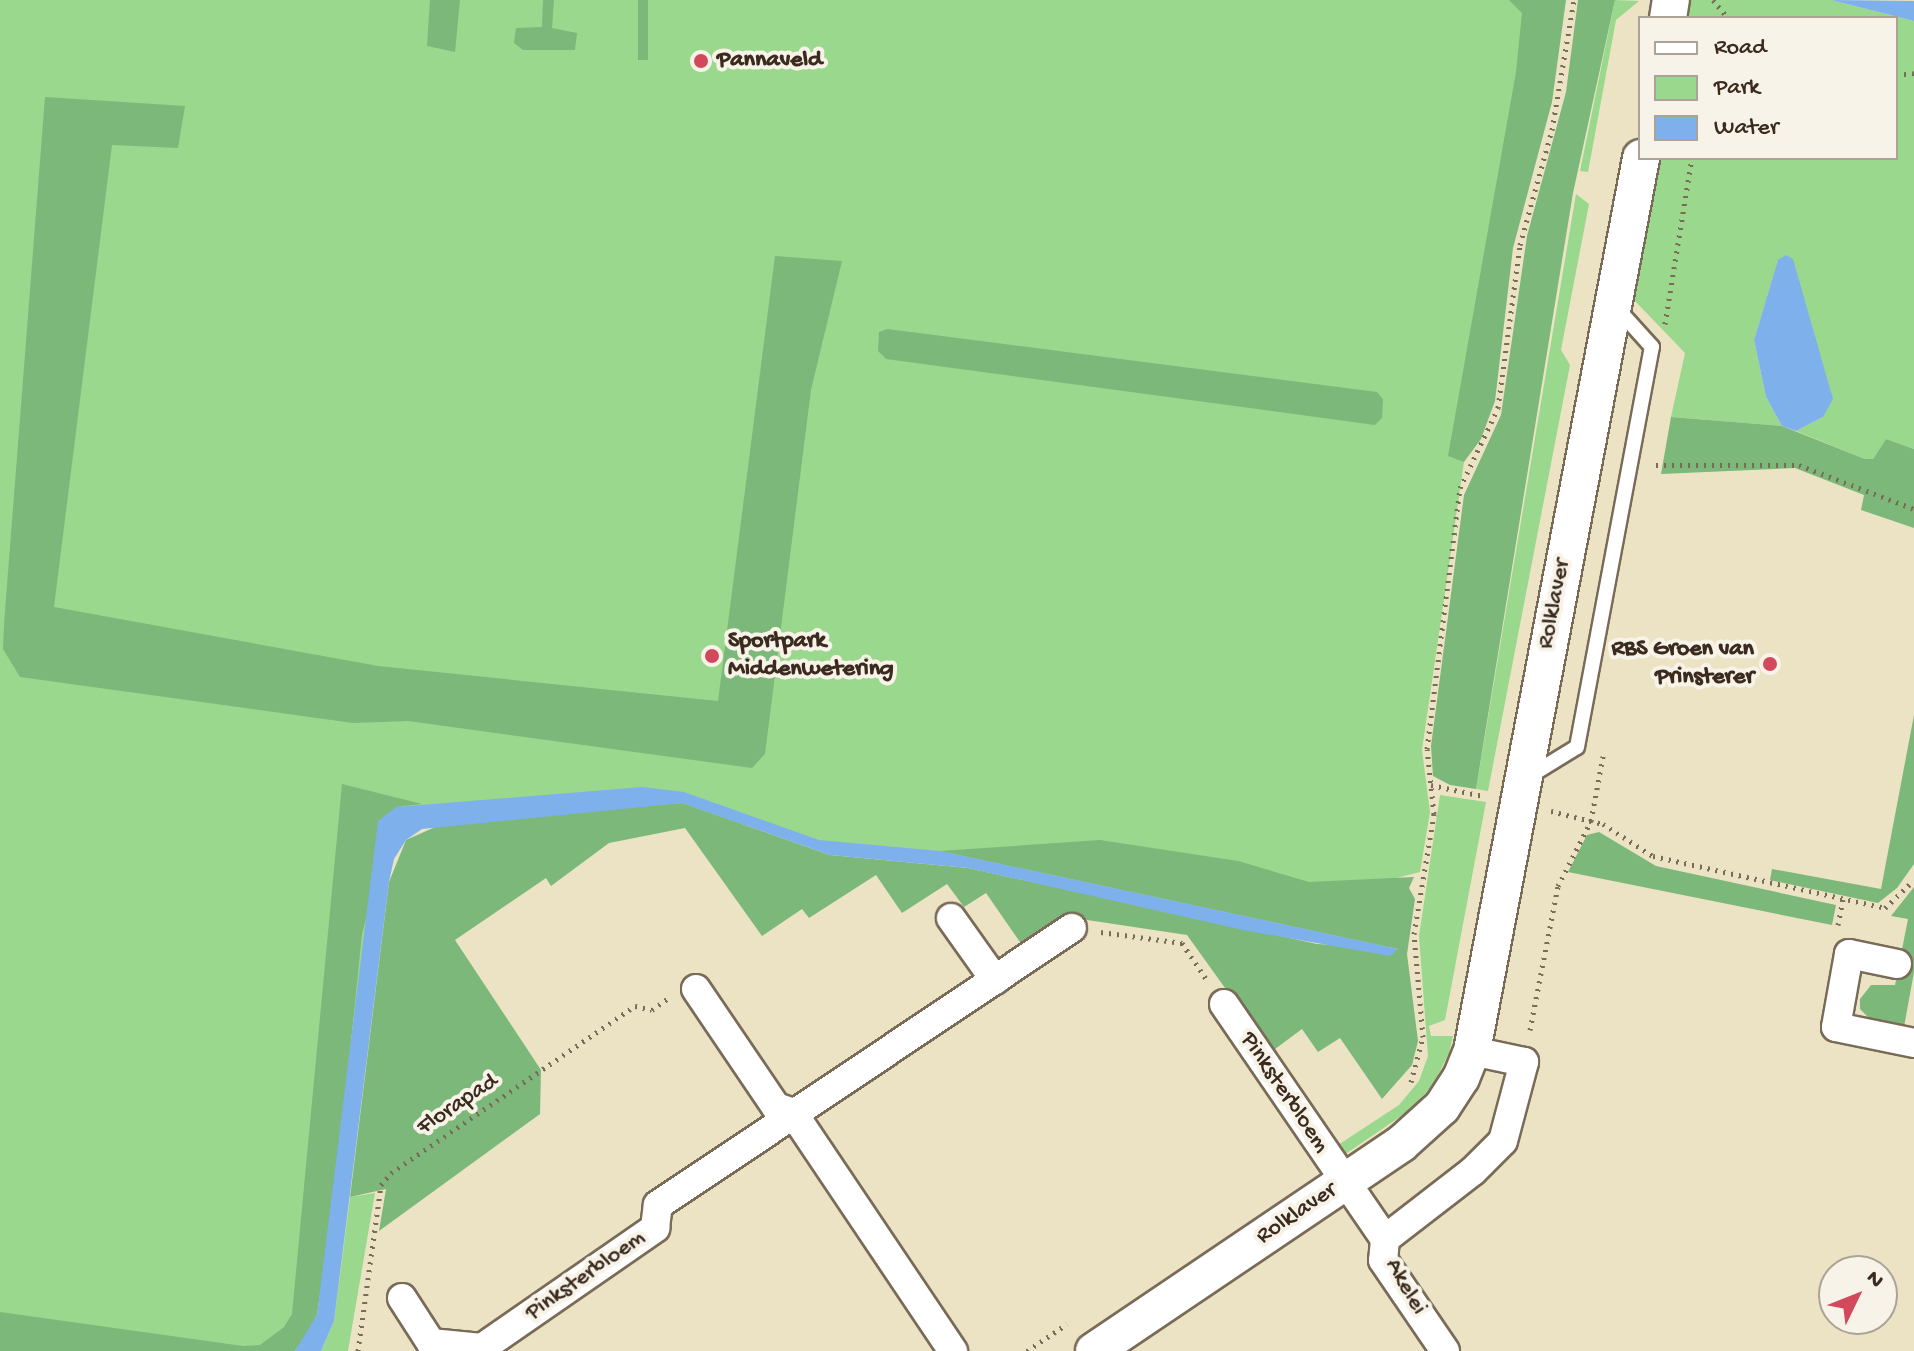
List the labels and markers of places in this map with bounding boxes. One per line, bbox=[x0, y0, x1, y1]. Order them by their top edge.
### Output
place label: Pannaveld bbox=[717, 47, 822, 75]
marker: Pannaveld bbox=[692, 52, 710, 70]
place label: Sportpark Middenwetering bbox=[728, 628, 894, 684]
place label: RBS Groen van Prinsterer bbox=[1611, 636, 1754, 692]
marker: Sportpark Middenwetering bbox=[703, 647, 721, 665]
marker: RBS Groen van Prinsterer bbox=[1761, 655, 1779, 673]

